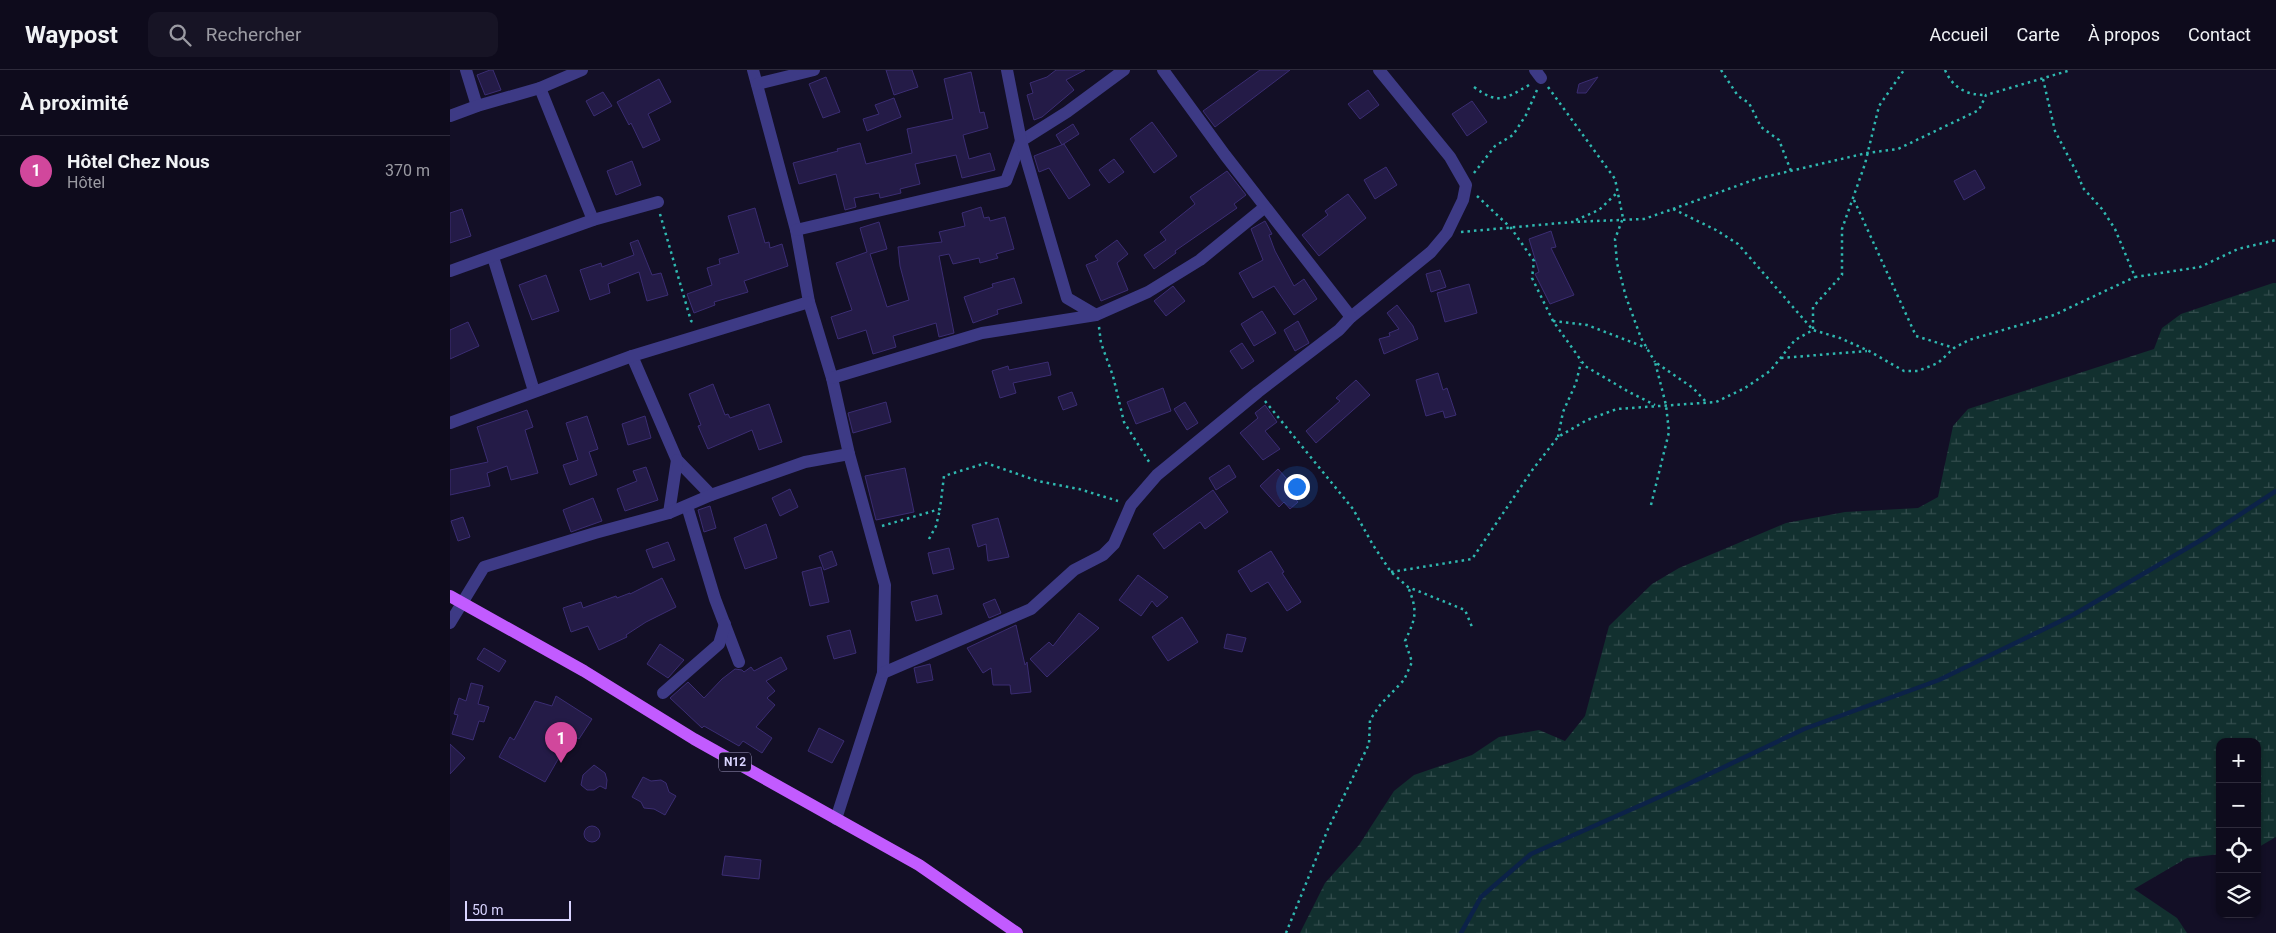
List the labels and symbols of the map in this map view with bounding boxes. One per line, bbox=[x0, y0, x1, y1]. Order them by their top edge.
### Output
your location bbox=[1284, 474, 1310, 500]
pin: 1 bbox=[545, 722, 577, 763]
road number: N12 bbox=[719, 752, 751, 772]
scale bar bbox=[465, 898, 571, 921]

